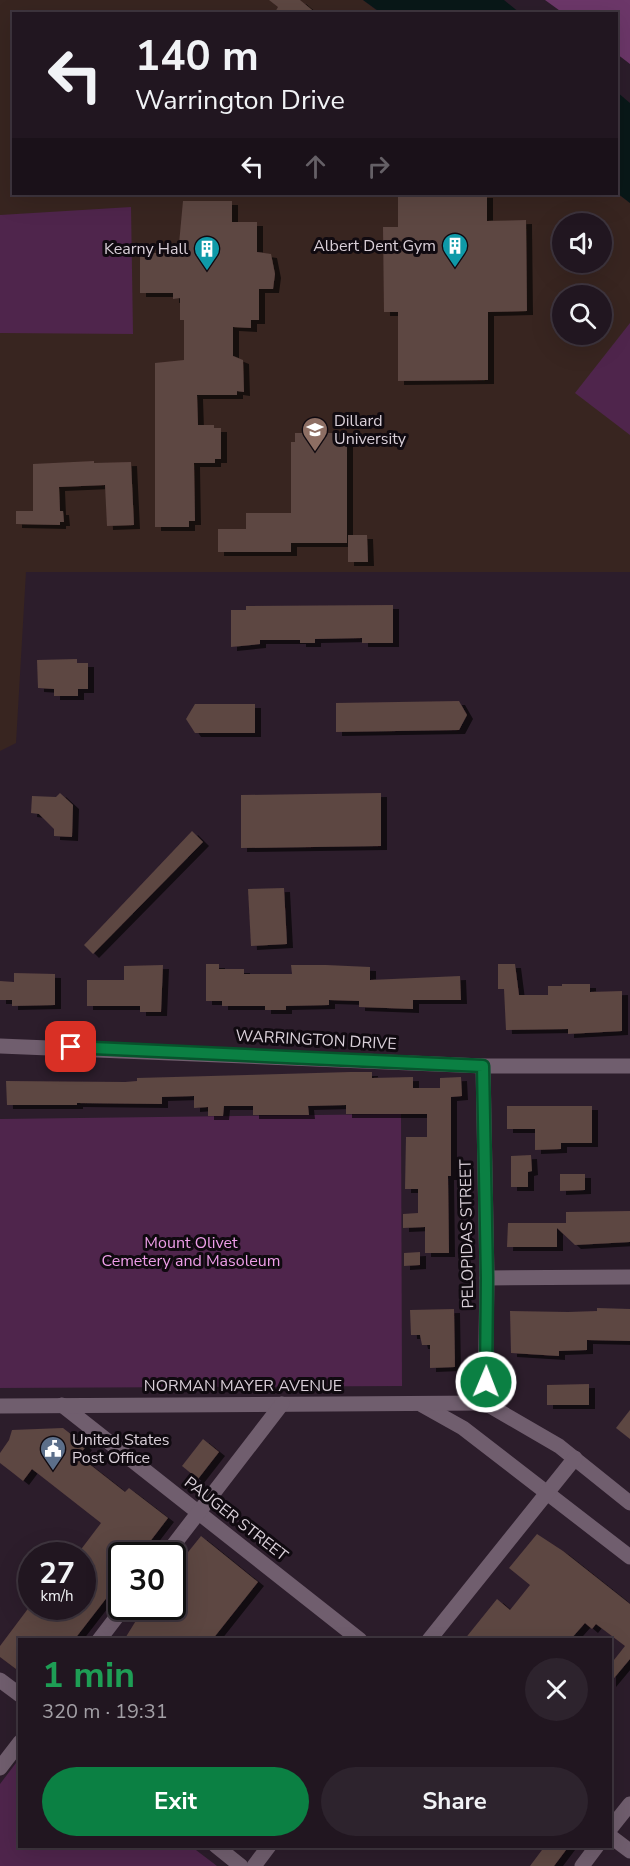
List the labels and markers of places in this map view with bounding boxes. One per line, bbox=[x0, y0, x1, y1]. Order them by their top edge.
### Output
building icon: Albert Dent Gym bbox=[440, 231, 470, 269]
building icon: Kearny Hall bbox=[192, 234, 222, 272]
place label: Albert Dent Gym bbox=[313, 235, 436, 257]
place label: Kearny Hall bbox=[104, 238, 188, 260]
place label: Dillard University bbox=[334, 410, 407, 450]
school or university icon: Dillard University bbox=[300, 415, 330, 453]
pin bbox=[45, 1021, 96, 1072]
place label: United States Post Office bbox=[72, 1429, 170, 1469]
public building icon: United States Post Office bbox=[38, 1434, 68, 1472]

